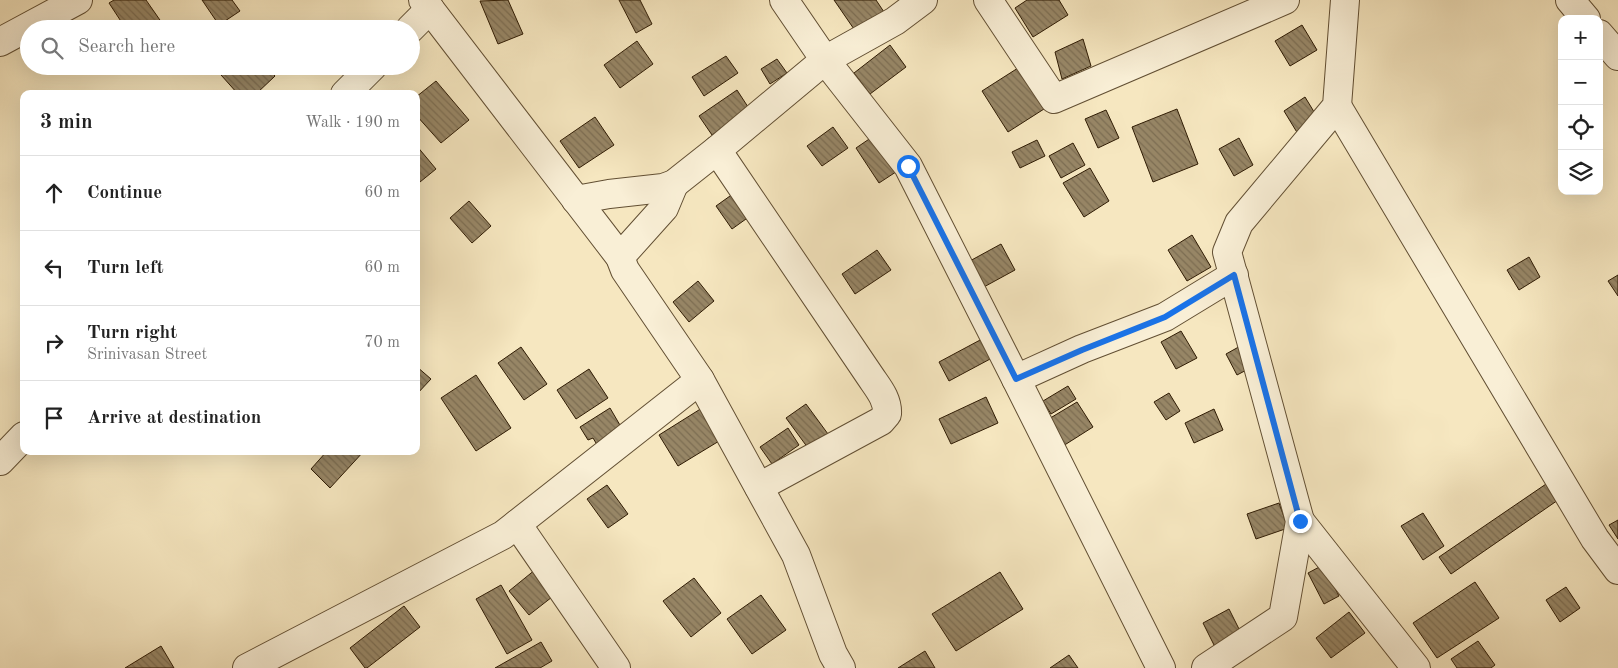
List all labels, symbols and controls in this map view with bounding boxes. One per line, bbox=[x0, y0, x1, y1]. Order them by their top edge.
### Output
map controls bbox=[1558, 15, 1603, 195]
button: + bbox=[1558, 15, 1603, 60]
search box bbox=[20, 20, 420, 75]
icon: search bbox=[38, 34, 66, 62]
text: Search here bbox=[78, 38, 175, 57]
button: − bbox=[1558, 60, 1603, 105]
button: locate bbox=[1558, 105, 1603, 150]
text: 3 min bbox=[40, 112, 93, 133]
text: Walk · 190 m bbox=[305, 115, 400, 131]
button: layers bbox=[1558, 150, 1603, 195]
route start bbox=[897, 155, 920, 178]
icon: ahead bbox=[40, 179, 68, 207]
text: Continue bbox=[87, 184, 162, 203]
text: 60 m bbox=[364, 185, 400, 201]
icon: left bbox=[40, 254, 68, 282]
text: Turn left bbox=[87, 259, 164, 278]
text: 60 m bbox=[364, 260, 400, 276]
text: Turn right bbox=[87, 324, 177, 343]
icon: right bbox=[40, 329, 68, 357]
text: 70 m bbox=[364, 335, 400, 351]
text: Srinivasan Street bbox=[87, 347, 207, 363]
icon: arrive bbox=[40, 404, 68, 432]
text: Arrive at destination bbox=[87, 409, 261, 428]
route end bbox=[1289, 510, 1312, 533]

